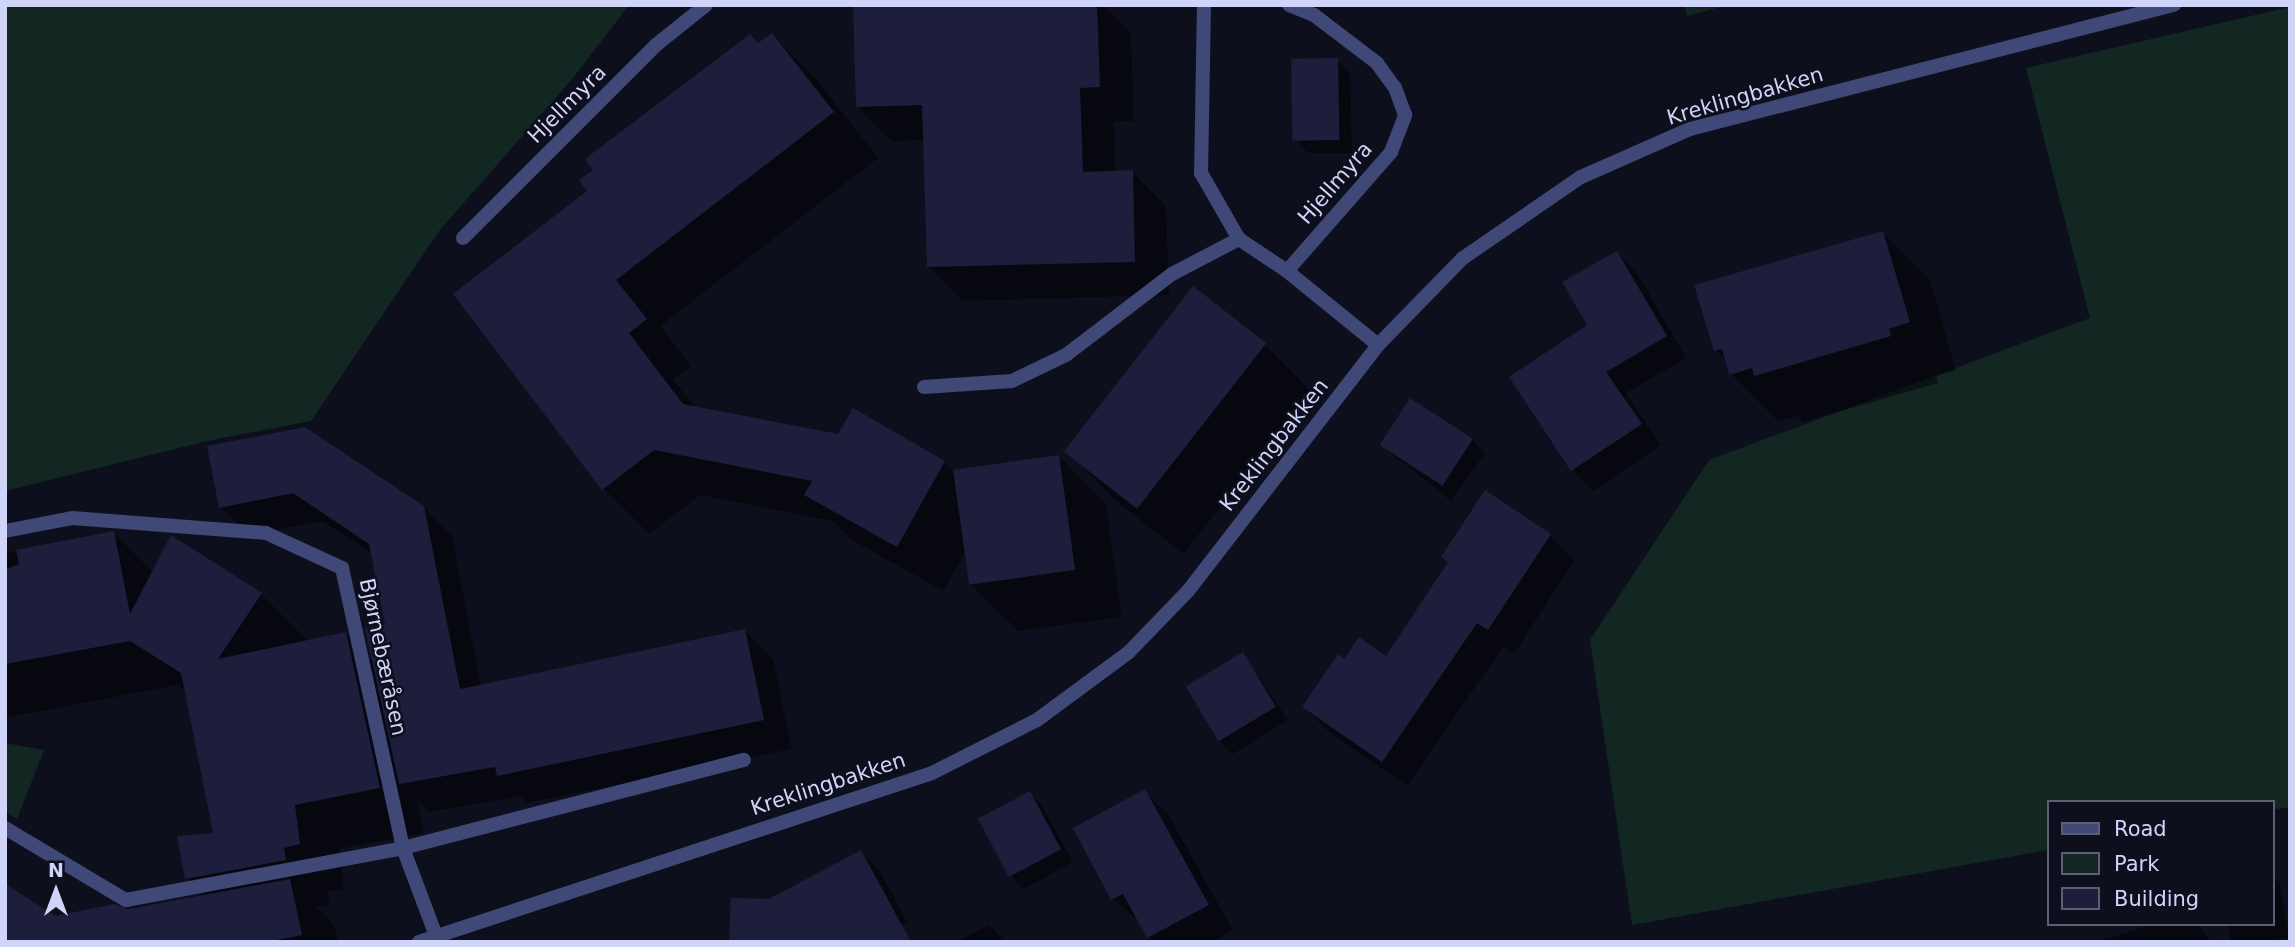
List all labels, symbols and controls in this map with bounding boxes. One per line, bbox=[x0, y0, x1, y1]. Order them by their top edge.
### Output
street label: Hjellmyra bbox=[523, 60, 611, 148]
street label: Kreklingbakken bbox=[1664, 62, 1826, 130]
street label: Hjellmyra bbox=[1292, 137, 1378, 229]
street label: Kreklingbakken bbox=[1214, 374, 1334, 516]
street label: Bjørnebæråsen bbox=[354, 576, 412, 738]
street label: Kreklingbakken bbox=[747, 747, 909, 821]
legend bbox=[2046, 800, 2274, 926]
text: Road bbox=[2114, 817, 2167, 841]
text: Park bbox=[2114, 852, 2159, 876]
north arrow bbox=[21, 856, 91, 926]
text: N bbox=[48, 859, 64, 881]
text: Building bbox=[2114, 887, 2199, 911]

